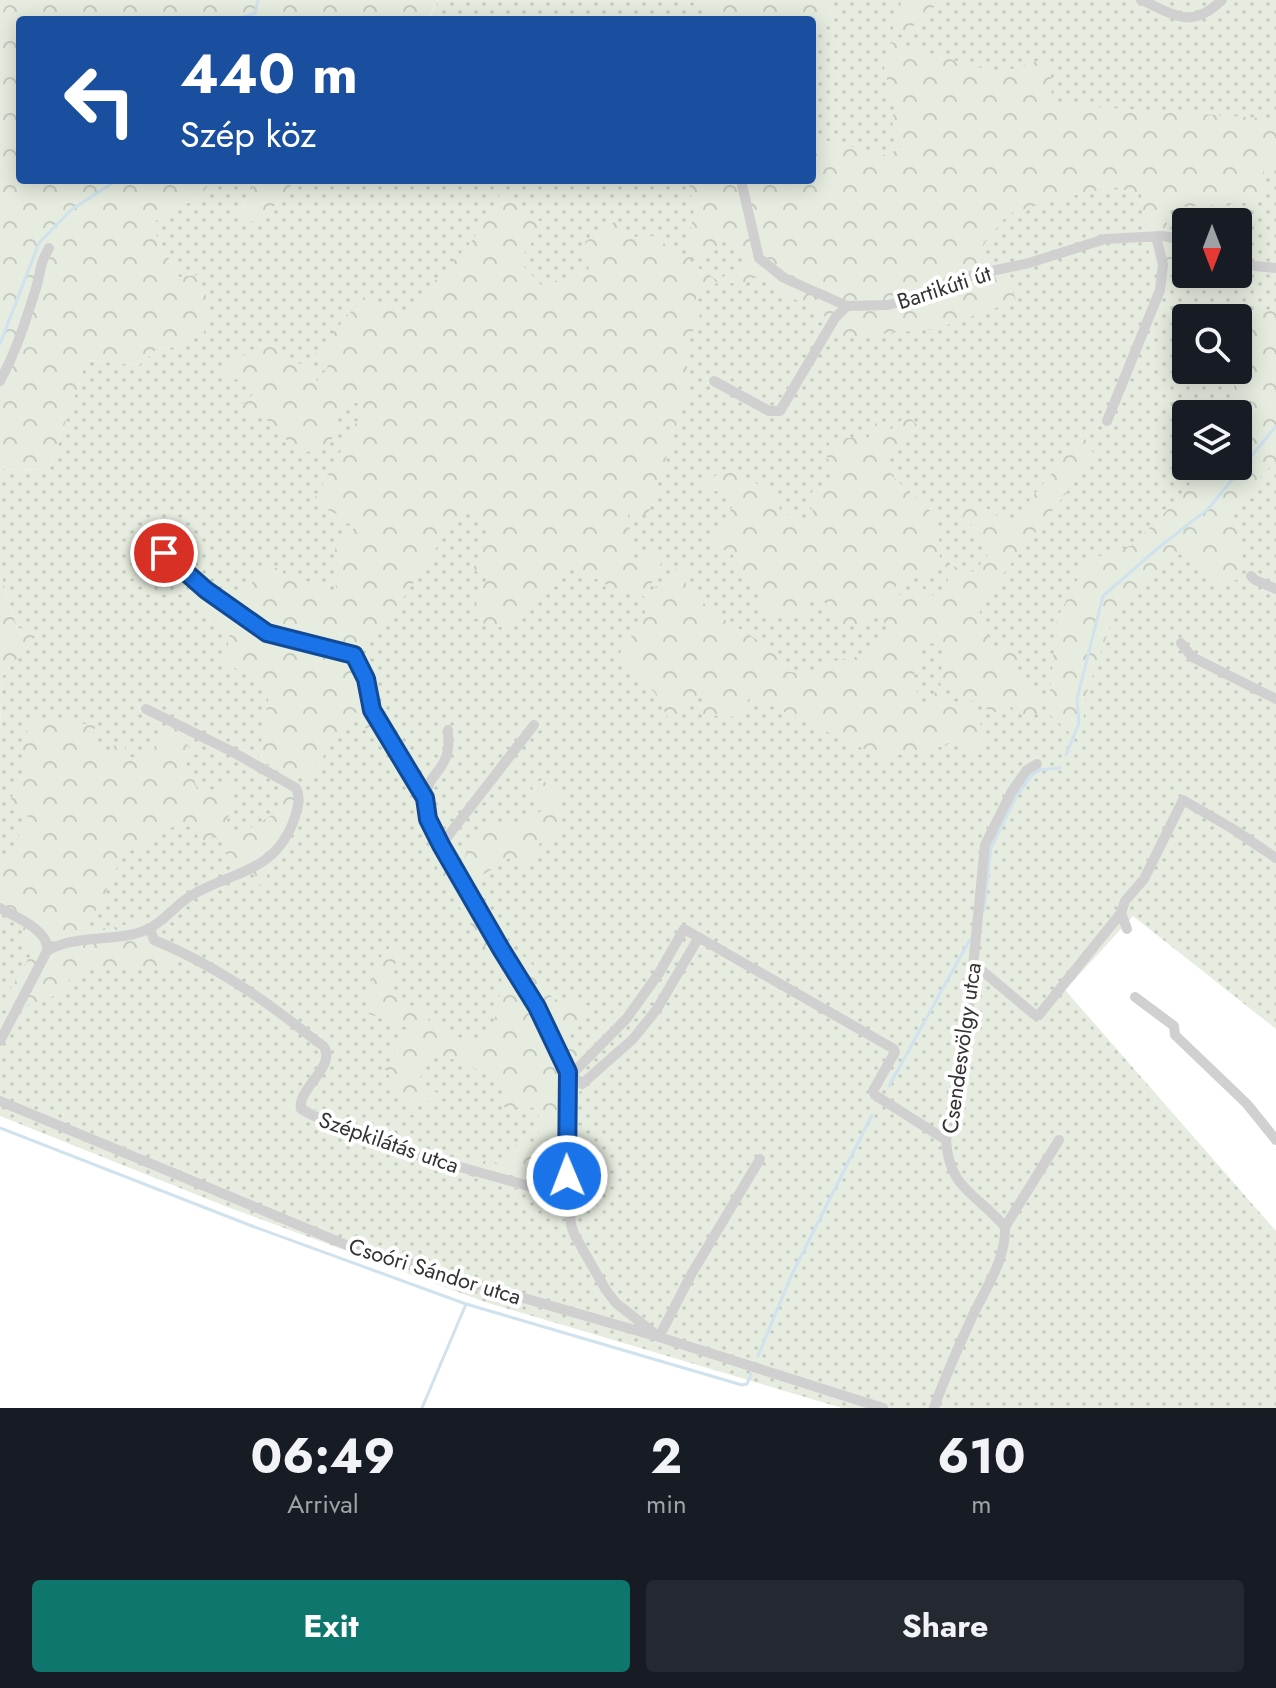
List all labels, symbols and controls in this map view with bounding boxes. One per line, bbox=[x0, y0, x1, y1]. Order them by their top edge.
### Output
text: 440 m bbox=[180, 33, 358, 114]
icon: left bbox=[48, 48, 152, 152]
text: Szép köz bbox=[180, 108, 317, 160]
north arrow bbox=[1172, 208, 1252, 288]
map controls bbox=[1172, 208, 1252, 480]
street label: Bartikúti út bbox=[893, 257, 996, 317]
button: search bbox=[1172, 304, 1252, 384]
button: layers bbox=[1172, 400, 1252, 480]
pin bbox=[130, 519, 198, 587]
icon: arrive bbox=[142, 531, 186, 575]
street label: Csendesvölgy utca bbox=[933, 960, 989, 1136]
street label: Szépkilátás utca bbox=[315, 1103, 463, 1181]
position arrow bbox=[525, 1134, 609, 1218]
street label: Csoóri Sándor utca bbox=[345, 1230, 525, 1312]
text: 06:49 bbox=[251, 1422, 395, 1491]
text: 2 bbox=[651, 1422, 682, 1491]
text: 610 bbox=[937, 1422, 1026, 1491]
text: Arrival bbox=[287, 1485, 359, 1523]
text: min bbox=[646, 1485, 687, 1523]
text: m bbox=[971, 1485, 991, 1523]
button: Exit bbox=[32, 1580, 630, 1672]
button: Share bbox=[646, 1580, 1244, 1672]

